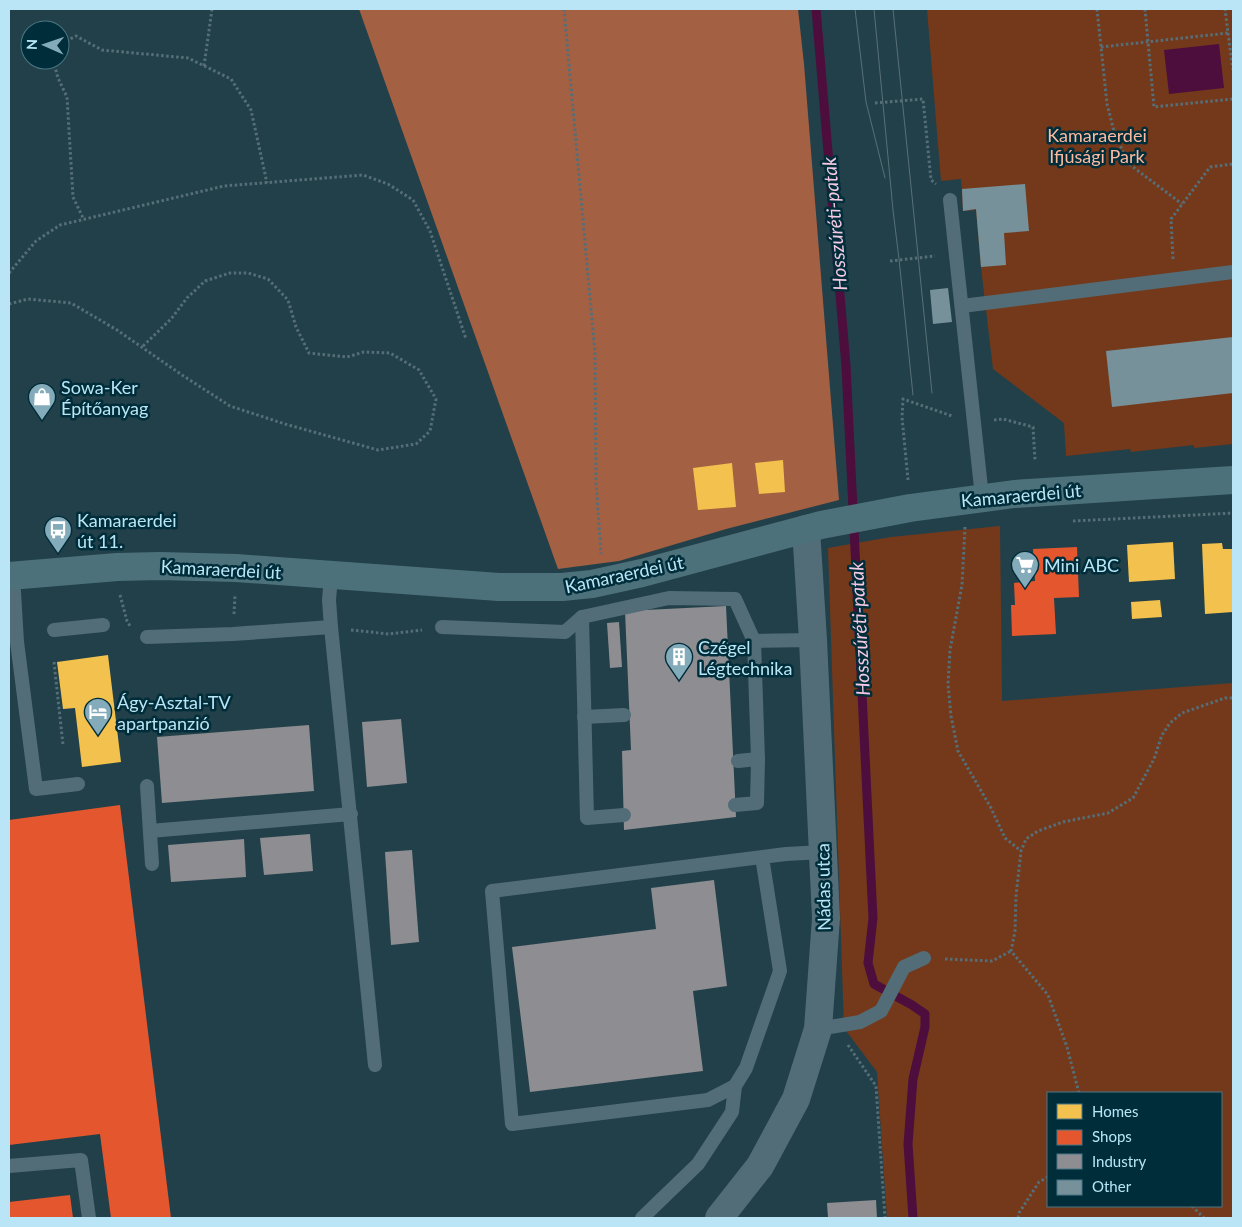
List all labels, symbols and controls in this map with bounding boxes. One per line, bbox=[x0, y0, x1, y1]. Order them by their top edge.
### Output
north arrow bbox=[20, 20, 70, 70]
text: N bbox=[23, 39, 40, 50]
park label: Kamaraerdei Ifjúsági Park bbox=[1047, 124, 1147, 167]
water label: Hosszúréti-patak bbox=[817, 155, 851, 292]
place label: Sowa-Ker Építőanyag bbox=[61, 376, 148, 419]
shop icon: Sowa-Ker Építőanyag bbox=[27, 382, 57, 421]
street label: Kamaraerdei út bbox=[960, 479, 1083, 511]
place label: Kamaraerdei út 11. bbox=[77, 509, 177, 552]
bus stop icon: Kamaraerdei út 11. bbox=[43, 515, 73, 554]
supermarket icon: Mini ABC bbox=[1010, 550, 1040, 589]
street label: Kamaraerdei út bbox=[563, 551, 686, 597]
place label: Mini ABC bbox=[1044, 554, 1119, 576]
street label: Kamaraerdei út bbox=[160, 555, 282, 583]
water label: Hosszúréti-patak bbox=[844, 560, 874, 697]
place label: Czégel Légtechnika bbox=[698, 636, 792, 679]
building icon: Czégel Légtechnika bbox=[664, 642, 694, 681]
place label: Ágy-Asztal-TV apartpanzió bbox=[117, 691, 231, 734]
hotel icon: Ágy-Asztal-TV apartpanzió bbox=[83, 697, 113, 736]
street label: Nádas utca bbox=[811, 843, 835, 931]
legend bbox=[1047, 1092, 1222, 1207]
text: Homes bbox=[1092, 1102, 1138, 1120]
text: Shops bbox=[1092, 1127, 1132, 1145]
text: Industry bbox=[1092, 1152, 1147, 1170]
text: Other bbox=[1092, 1177, 1132, 1195]

